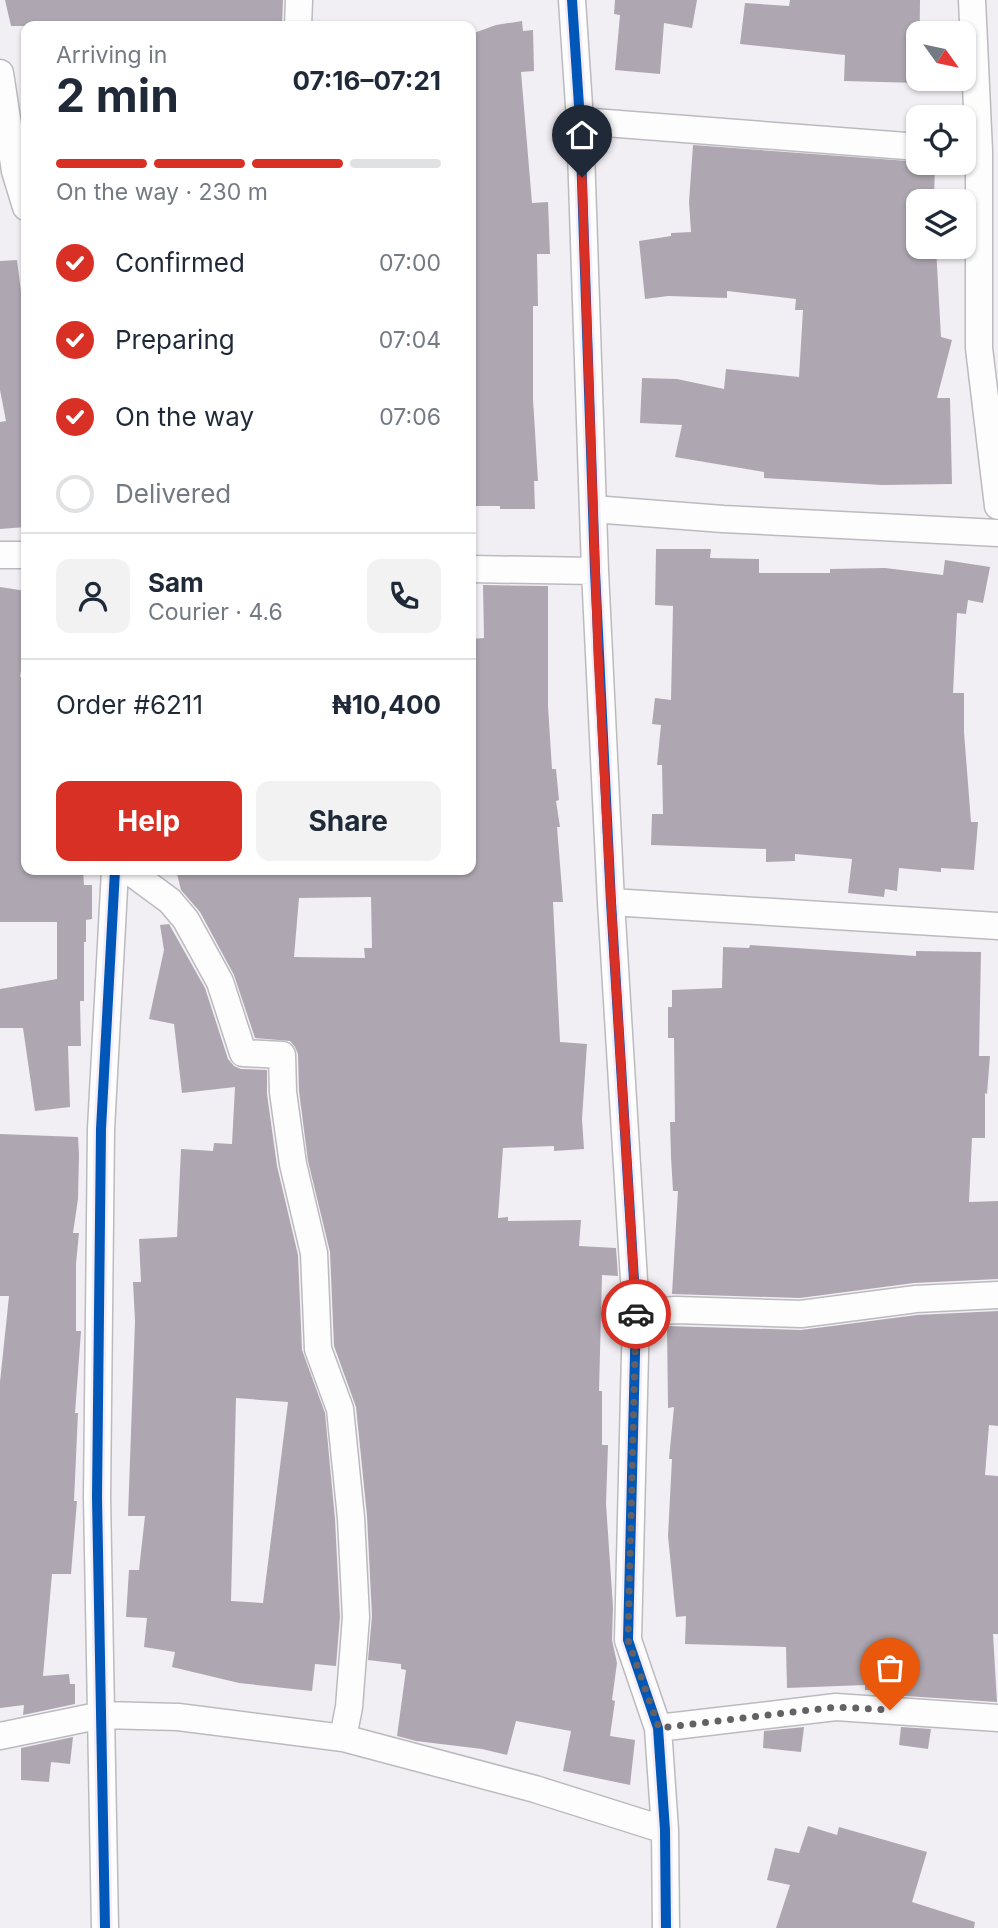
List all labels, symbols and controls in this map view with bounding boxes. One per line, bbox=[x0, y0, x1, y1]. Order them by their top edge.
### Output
north arrow bbox=[906, 21, 976, 91]
map controls bbox=[906, 21, 976, 259]
text: Arriving in bbox=[56, 41, 167, 69]
text: 07:16–07:21 bbox=[292, 65, 441, 96]
text: 2 min bbox=[56, 67, 179, 123]
pin bbox=[552, 105, 612, 177]
button: locate bbox=[906, 105, 976, 175]
icon: home bbox=[563, 116, 601, 154]
text: On the way · 230 m bbox=[56, 178, 268, 206]
button: layers bbox=[906, 189, 976, 259]
icon: check bbox=[56, 244, 94, 282]
text: Confirmed bbox=[115, 247, 245, 278]
text: 07:00 bbox=[379, 249, 441, 277]
icon: check bbox=[56, 321, 94, 359]
text: Preparing bbox=[115, 324, 235, 355]
text: 07:04 bbox=[379, 326, 441, 354]
icon: check bbox=[56, 398, 94, 436]
text: On the way bbox=[115, 401, 254, 432]
text: 07:06 bbox=[379, 403, 441, 431]
text: Delivered bbox=[115, 478, 231, 509]
button: person bbox=[56, 559, 130, 633]
button: phone bbox=[367, 559, 441, 633]
text: Sam bbox=[148, 567, 204, 598]
text: Courier · 4.6 bbox=[148, 598, 283, 626]
text: Order #6211 bbox=[56, 689, 203, 720]
text: ₦10,400 bbox=[332, 689, 441, 720]
button: Help bbox=[56, 781, 242, 861]
button: Share bbox=[256, 781, 441, 861]
courier bbox=[601, 1279, 671, 1349]
icon: car bbox=[617, 1295, 655, 1333]
pin bbox=[860, 1638, 920, 1710]
icon: bag bbox=[871, 1649, 909, 1687]

